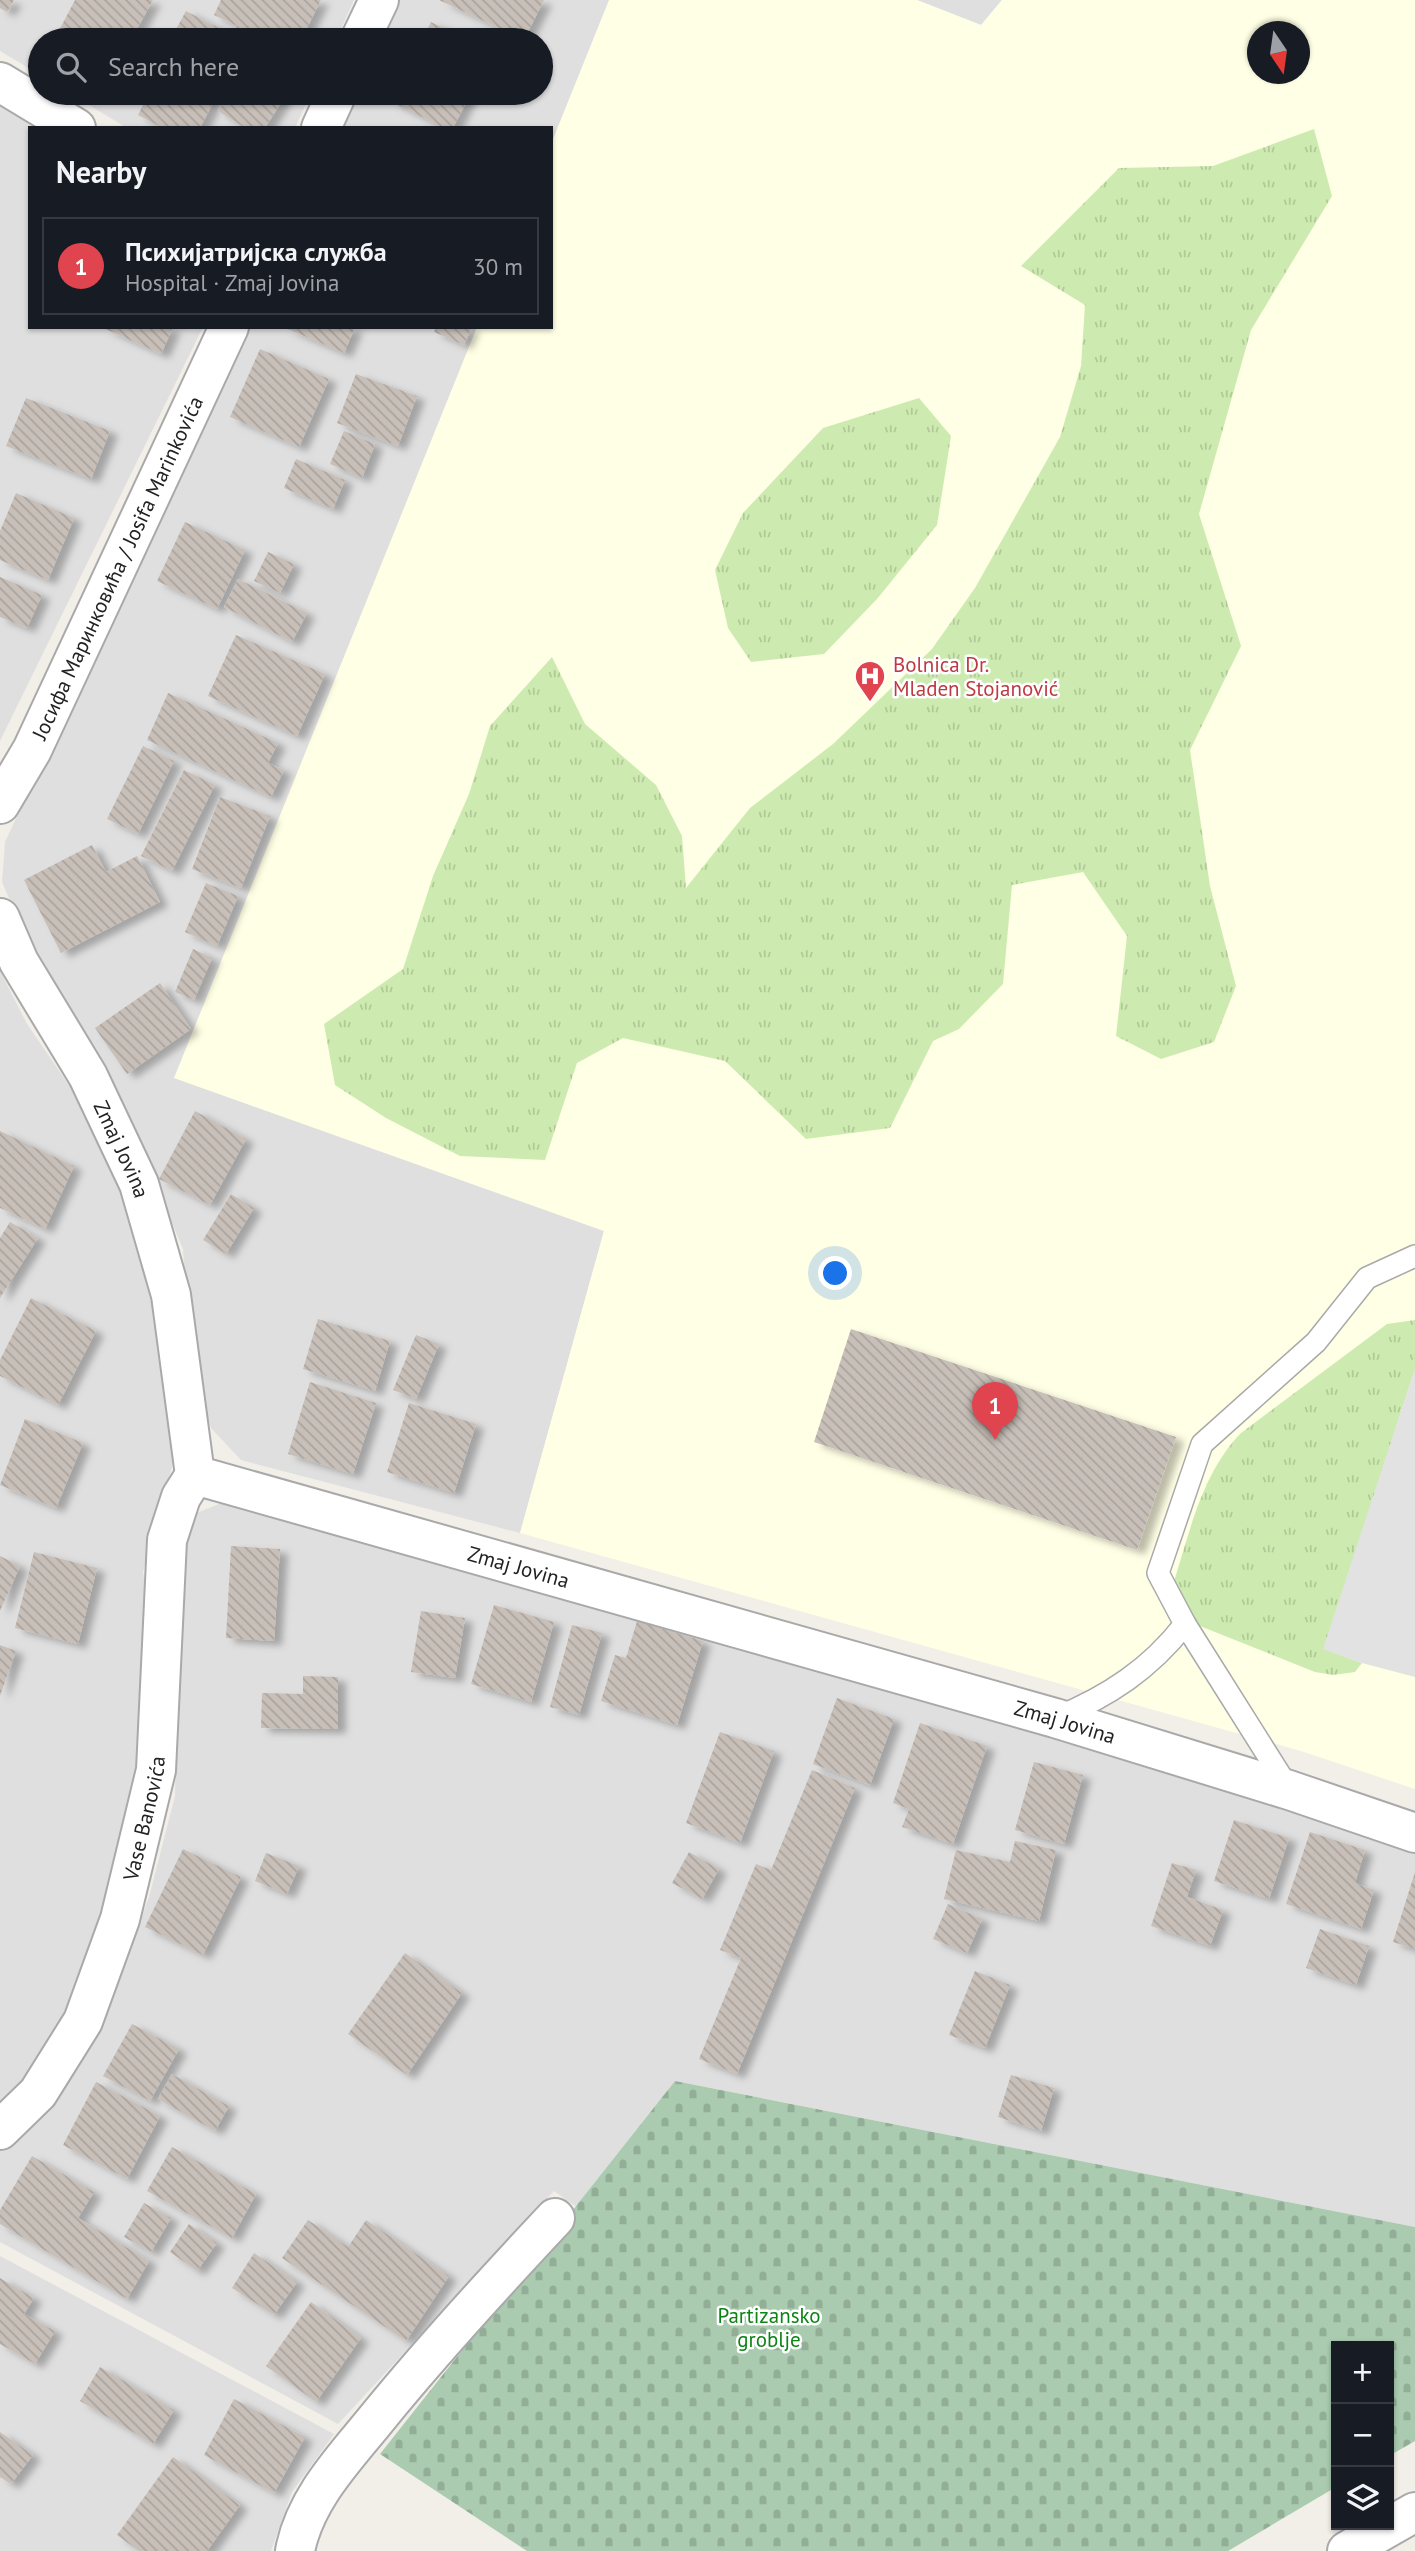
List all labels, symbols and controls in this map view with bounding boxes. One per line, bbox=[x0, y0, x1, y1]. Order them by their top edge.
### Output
north arrow bbox=[1247, 21, 1310, 84]
search box bbox=[28, 28, 553, 105]
icon: search bbox=[52, 48, 90, 86]
text: Search here bbox=[108, 50, 239, 83]
text: Nearby bbox=[56, 152, 146, 191]
text: Психијатријска служба bbox=[125, 235, 387, 268]
text: 1 bbox=[74, 252, 88, 281]
text: 30 m bbox=[473, 252, 523, 281]
text: Hospital · Zmaj Jovina bbox=[125, 268, 339, 297]
street label: Јосифа Маринковића / Josifa Marinkovića bbox=[25, 391, 209, 745]
place label: Bolnica Dr. Mladen Stojanović bbox=[893, 651, 1058, 702]
hospital icon: Bolnica Dr. Mladen Stojanović bbox=[853, 659, 887, 703]
street label: Zmaj Jovina bbox=[88, 1096, 156, 1201]
your location bbox=[818, 1256, 852, 1290]
pin: 1 bbox=[972, 1382, 1018, 1440]
street label: Zmaj Jovina bbox=[465, 1539, 573, 1594]
street label: Zmaj Jovina bbox=[1011, 1694, 1119, 1749]
street label: Vase Banovića bbox=[116, 1755, 170, 1884]
park label: Partizansko groblje bbox=[717, 2302, 821, 2353]
map controls bbox=[1331, 2341, 1394, 2530]
button: + bbox=[1331, 2341, 1394, 2404]
button: − bbox=[1331, 2404, 1394, 2467]
button: layers bbox=[1331, 2467, 1394, 2530]

